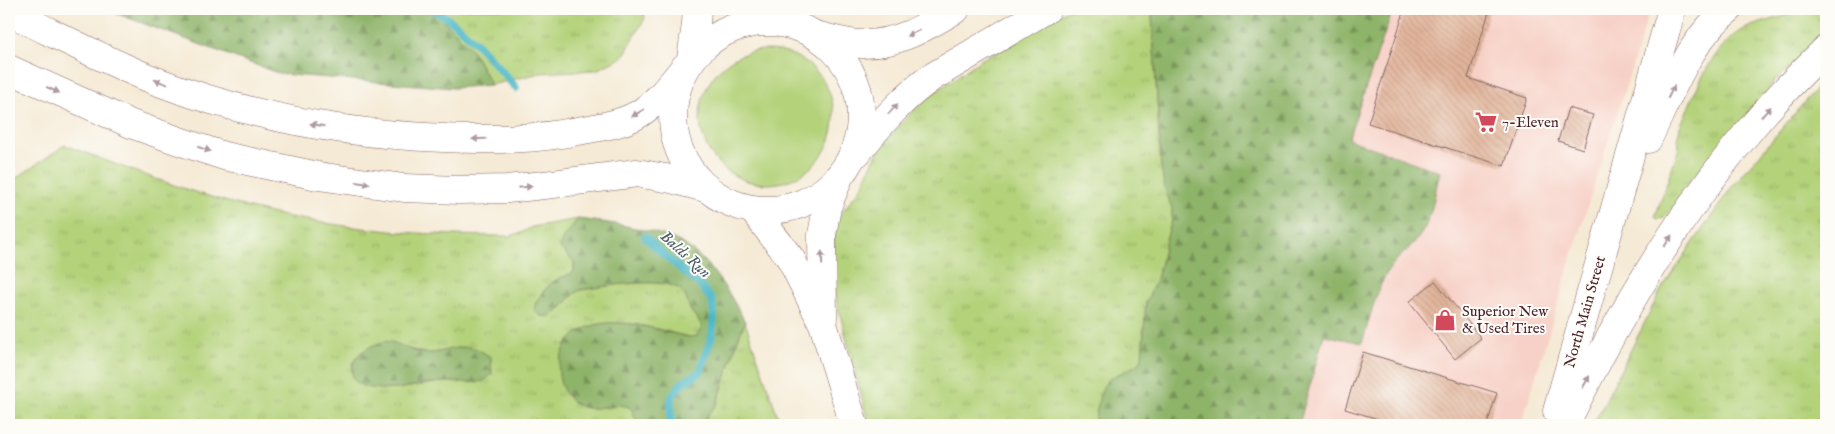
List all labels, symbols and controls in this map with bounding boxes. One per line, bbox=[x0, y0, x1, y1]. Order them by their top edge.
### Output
one-way arrow bbox=[906, 29, 920, 37]
one-way arrow bbox=[153, 78, 168, 86]
one-way arrow bbox=[1667, 85, 1675, 100]
one-way arrow bbox=[46, 86, 60, 94]
one-way arrow bbox=[887, 104, 899, 116]
one-way arrow bbox=[1760, 106, 1772, 118]
one-way arrow bbox=[631, 109, 644, 118]
supermarket icon: 7-Eleven bbox=[1473, 109, 1499, 135]
place label: 7-Eleven bbox=[1502, 113, 1559, 132]
one-way arrow bbox=[309, 120, 325, 128]
one-way arrow bbox=[471, 135, 487, 143]
one-way arrow bbox=[197, 145, 212, 153]
one-way arrow bbox=[355, 179, 371, 187]
one-way arrow bbox=[517, 183, 533, 191]
water label: Balds Run bbox=[655, 227, 715, 283]
one-way arrow bbox=[1663, 235, 1673, 248]
one-way arrow bbox=[818, 249, 826, 265]
street label: North Main Street bbox=[1560, 254, 1610, 370]
place label: Superior New & Used Tires bbox=[1462, 302, 1549, 338]
shop icon: Superior New & Used Tires bbox=[1432, 307, 1458, 333]
one-way arrow bbox=[1582, 375, 1591, 388]

